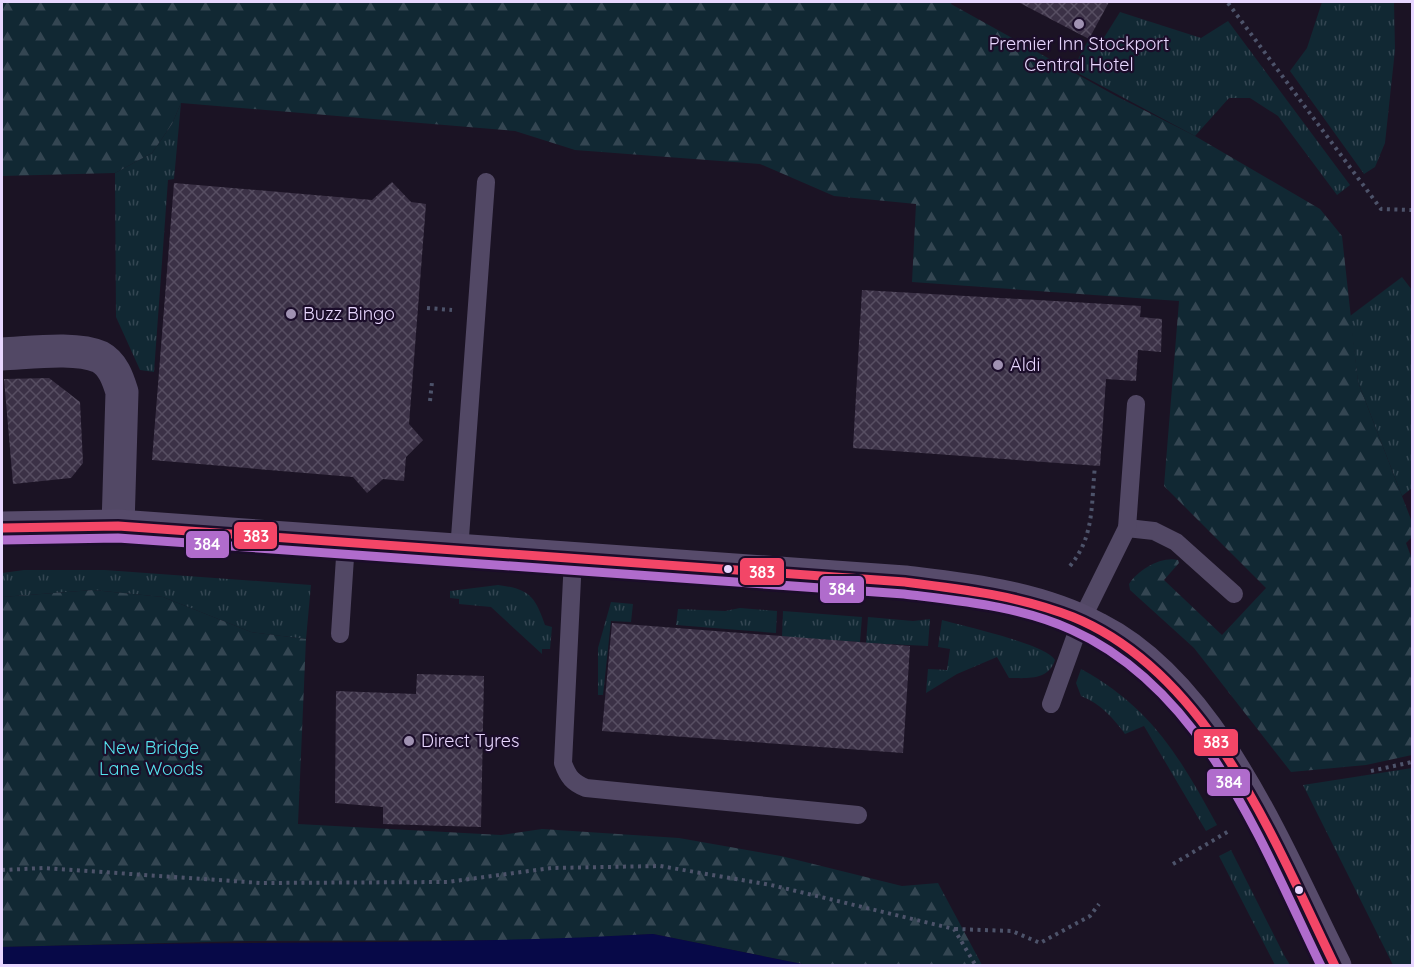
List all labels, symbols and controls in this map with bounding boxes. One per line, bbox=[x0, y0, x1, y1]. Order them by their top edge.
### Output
marker: Premier Inn Stockport Central Hotel bbox=[1072, 17, 1086, 31]
place label: Premier Inn Stockport Central Hotel bbox=[989, 32, 1169, 76]
place label: Buzz Bingo bbox=[303, 302, 395, 325]
marker: Buzz Bingo bbox=[284, 307, 298, 321]
place label: Aldi bbox=[1010, 353, 1040, 376]
marker: Aldi bbox=[991, 358, 1005, 372]
line badge: 383 bbox=[233, 521, 278, 550]
text: 383 bbox=[243, 526, 269, 546]
line badge: 384 bbox=[185, 530, 230, 559]
text: 384 bbox=[194, 534, 221, 554]
line badge: 383 bbox=[739, 557, 785, 586]
text: 383 bbox=[749, 562, 775, 582]
unlabelled marker bbox=[722, 563, 734, 575]
line badge: 384 bbox=[819, 575, 865, 604]
text: 384 bbox=[829, 579, 856, 599]
line badge: 383 bbox=[1193, 728, 1239, 757]
place label: Direct Tyres bbox=[421, 729, 519, 752]
text: 383 bbox=[1203, 732, 1229, 752]
marker: Direct Tyres bbox=[402, 734, 416, 748]
park label: New Bridge Lane Woods bbox=[99, 736, 203, 780]
line badge: 384 bbox=[1206, 768, 1251, 797]
text: 384 bbox=[1216, 772, 1243, 792]
unlabelled marker bbox=[1293, 884, 1305, 896]

